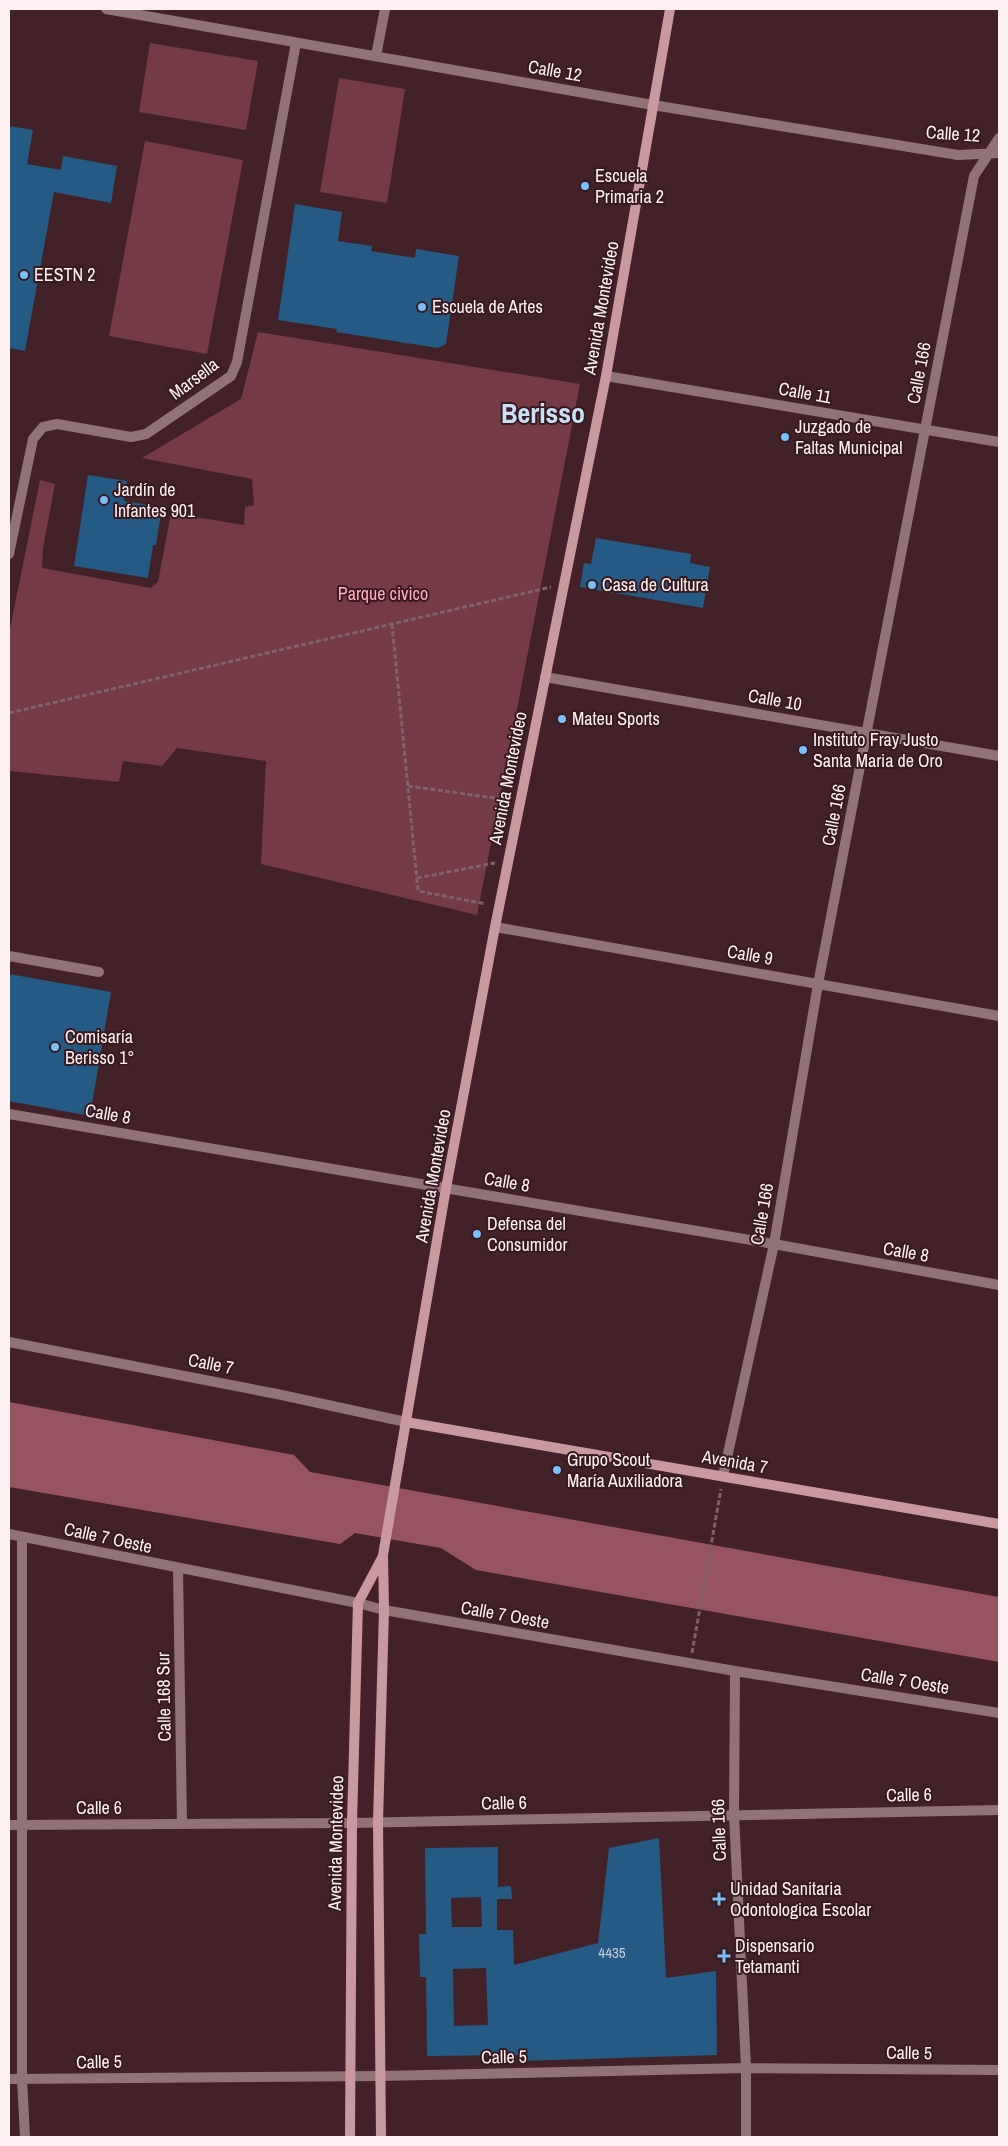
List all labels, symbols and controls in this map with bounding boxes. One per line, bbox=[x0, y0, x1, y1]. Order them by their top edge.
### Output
street label: Calle 12 bbox=[526, 53, 584, 88]
street label: Calle 12 bbox=[925, 119, 981, 148]
place label: Escuela Primaria 2 bbox=[595, 163, 664, 209]
marker: Escuela Primaria 2 bbox=[579, 180, 591, 192]
street label: Avenida Montevideo bbox=[576, 239, 625, 378]
place label: EESTN 2 bbox=[34, 262, 96, 287]
marker: EESTN 2 bbox=[18, 269, 30, 281]
place label: Escuela de Artes bbox=[432, 294, 543, 319]
marker: Escuela de Artes bbox=[416, 301, 428, 313]
street label: Calle 166 bbox=[900, 340, 937, 406]
street label: Marsella bbox=[164, 352, 223, 405]
street label: Calle 11 bbox=[777, 376, 834, 410]
district label: Berisso bbox=[501, 394, 585, 432]
place label: Juzgado de Faltas Municipal bbox=[795, 414, 903, 460]
marker: Juzgado de Faltas Municipal bbox=[779, 431, 791, 443]
place label: Jardín de Infantes 901 bbox=[114, 477, 196, 523]
marker: Jardín de Infantes 901 bbox=[98, 494, 110, 506]
place label: Casa de Cultura bbox=[602, 572, 709, 597]
marker: Casa de Cultura bbox=[586, 579, 598, 591]
park label: Parque civico bbox=[338, 581, 428, 606]
street label: Calle 10 bbox=[746, 682, 804, 717]
place label: Mateu Sports bbox=[572, 706, 660, 731]
street label: Avenida Montevideo bbox=[482, 709, 533, 848]
marker: Mateu Sports bbox=[556, 713, 568, 725]
place label: Instituto Fray Justo Santa Maria de Oro bbox=[813, 727, 943, 773]
marker: Instituto Fray Justo Santa Maria de Oro bbox=[797, 744, 809, 756]
street label: Calle 166 bbox=[815, 782, 852, 848]
street label: Calle 9 bbox=[725, 938, 775, 971]
place label: Comisaría Berisso 1° bbox=[65, 1024, 135, 1070]
marker: Comisaría Berisso 1° bbox=[49, 1041, 61, 1053]
street label: Calle 8 bbox=[83, 1097, 133, 1130]
street label: Avenida Montevideo bbox=[408, 1107, 457, 1246]
street label: Calle 8 bbox=[482, 1165, 532, 1198]
street label: Calle 166 bbox=[744, 1181, 779, 1247]
place label: Defensa del Consumidor bbox=[487, 1211, 567, 1257]
marker: Defensa del Consumidor bbox=[471, 1228, 483, 1240]
street label: Calle 8 bbox=[881, 1235, 931, 1268]
street label: Calle 7 bbox=[186, 1347, 236, 1380]
street label: Avenida 7 bbox=[699, 1443, 770, 1480]
place label: Grupo Scout María Auxiliadora bbox=[567, 1447, 683, 1493]
marker: Grupo Scout María Auxiliadora bbox=[551, 1464, 563, 1476]
street label: Calle 7 Oeste bbox=[62, 1516, 154, 1559]
street label: Calle 7 Oeste bbox=[459, 1594, 551, 1635]
street label: Calle 168 Sur bbox=[150, 1652, 177, 1742]
street label: Calle 7 Oeste bbox=[859, 1661, 951, 1700]
street label: Avenida Montevideo bbox=[322, 1775, 349, 1912]
street label: Calle 6 bbox=[886, 1782, 932, 1807]
street label: Calle 6 bbox=[481, 1790, 527, 1815]
street label: Calle 6 bbox=[76, 1795, 122, 1820]
street label: Calle 166 bbox=[705, 1798, 732, 1862]
place label: Unidad Sanitaria Odontologica Escolar bbox=[730, 1876, 871, 1922]
marker: Unidad Sanitaria Odontologica Escolar bbox=[712, 1892, 726, 1906]
place label: Dispensario Tetamanti bbox=[735, 1933, 815, 1979]
house number: 4435 bbox=[598, 1942, 626, 1963]
marker: Dispensario Tetamanti bbox=[717, 1949, 731, 1963]
street label: Calle 5 bbox=[886, 2040, 932, 2065]
street label: Calle 5 bbox=[481, 2044, 527, 2069]
street label: Calle 5 bbox=[76, 2049, 122, 2074]

